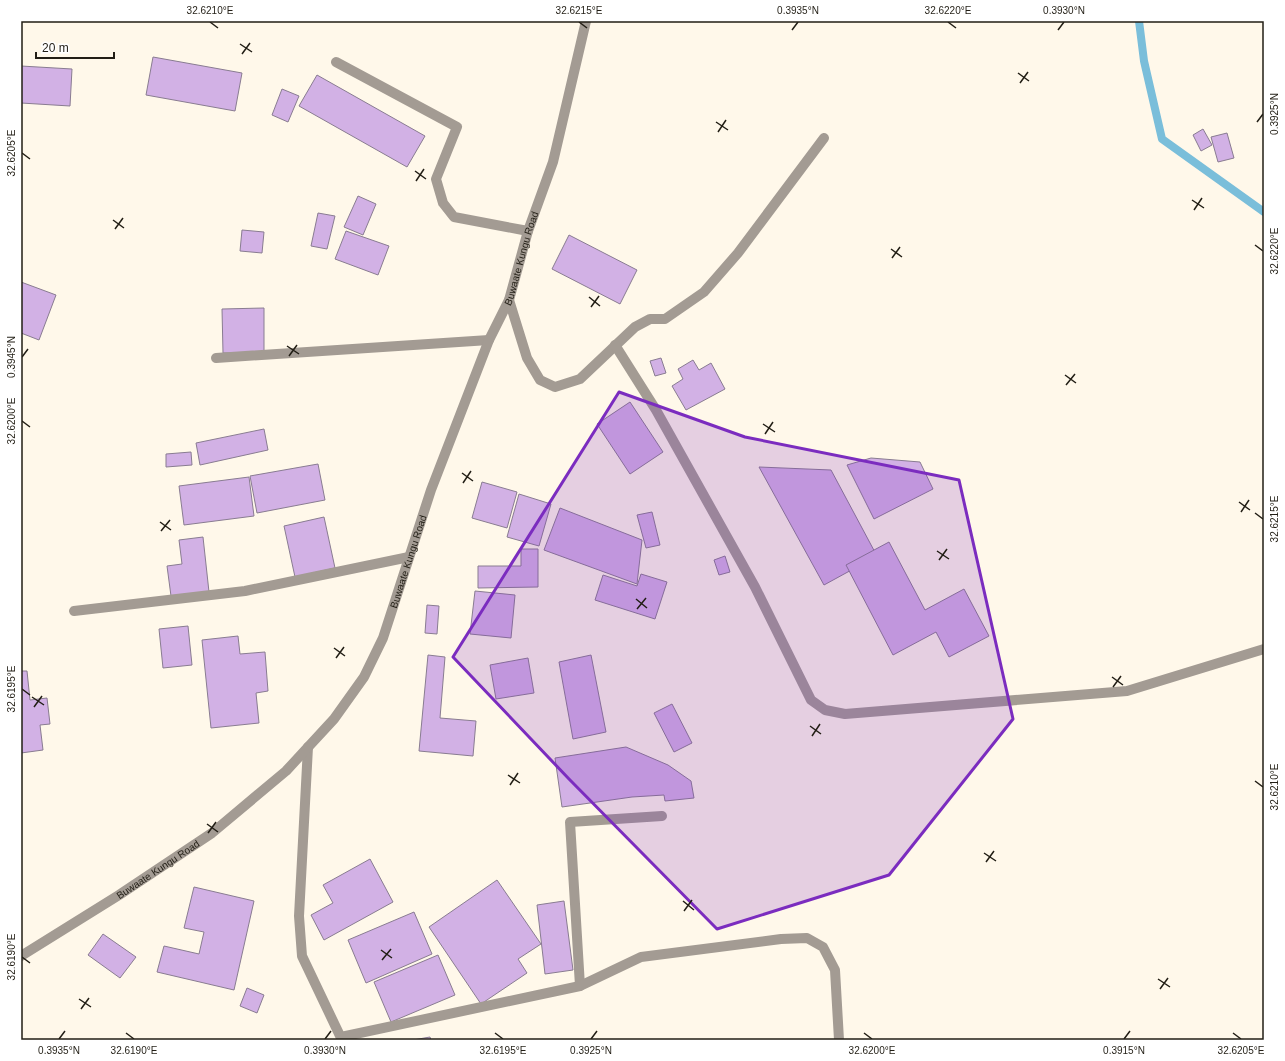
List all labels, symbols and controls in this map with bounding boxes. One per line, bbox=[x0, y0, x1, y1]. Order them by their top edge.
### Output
text: 32.6210°E bbox=[187, 5, 234, 16]
text: 32.6215°E bbox=[556, 5, 603, 16]
text: 0.3935°N bbox=[777, 5, 819, 16]
text: 32.6220°E bbox=[925, 5, 972, 16]
text: 0.3930°N bbox=[1043, 5, 1085, 16]
scale bar bbox=[36, 34, 114, 60]
text: 20 m bbox=[42, 41, 69, 55]
text: 0.3925°N bbox=[1269, 93, 1280, 135]
text: 32.6205°E bbox=[6, 129, 17, 176]
street label: Buwaate Kungu Road bbox=[502, 210, 541, 307]
text: 32.6220°E bbox=[1269, 227, 1280, 274]
text: 0.3945°N bbox=[6, 336, 17, 378]
text: 32.6200°E bbox=[6, 397, 17, 444]
text: 32.6215°E bbox=[1269, 495, 1280, 542]
street label: Buwaate Kungu Road bbox=[388, 514, 429, 610]
text: 32.6195°E bbox=[6, 665, 17, 712]
text: 32.6210°E bbox=[1269, 763, 1280, 810]
street label: Buwaate Kungu Road bbox=[114, 838, 202, 901]
text: 32.6190°E bbox=[6, 933, 17, 980]
text: 0.3935°N bbox=[38, 1045, 80, 1056]
text: 32.6190°E bbox=[111, 1045, 158, 1056]
text: 0.3930°N bbox=[304, 1045, 346, 1056]
text: 32.6195°E bbox=[480, 1045, 527, 1056]
text: 0.3925°N bbox=[570, 1045, 612, 1056]
text: 32.6200°E bbox=[849, 1045, 896, 1056]
text: 0.3915°N bbox=[1103, 1045, 1145, 1056]
text: 32.6205°E bbox=[1218, 1045, 1265, 1056]

